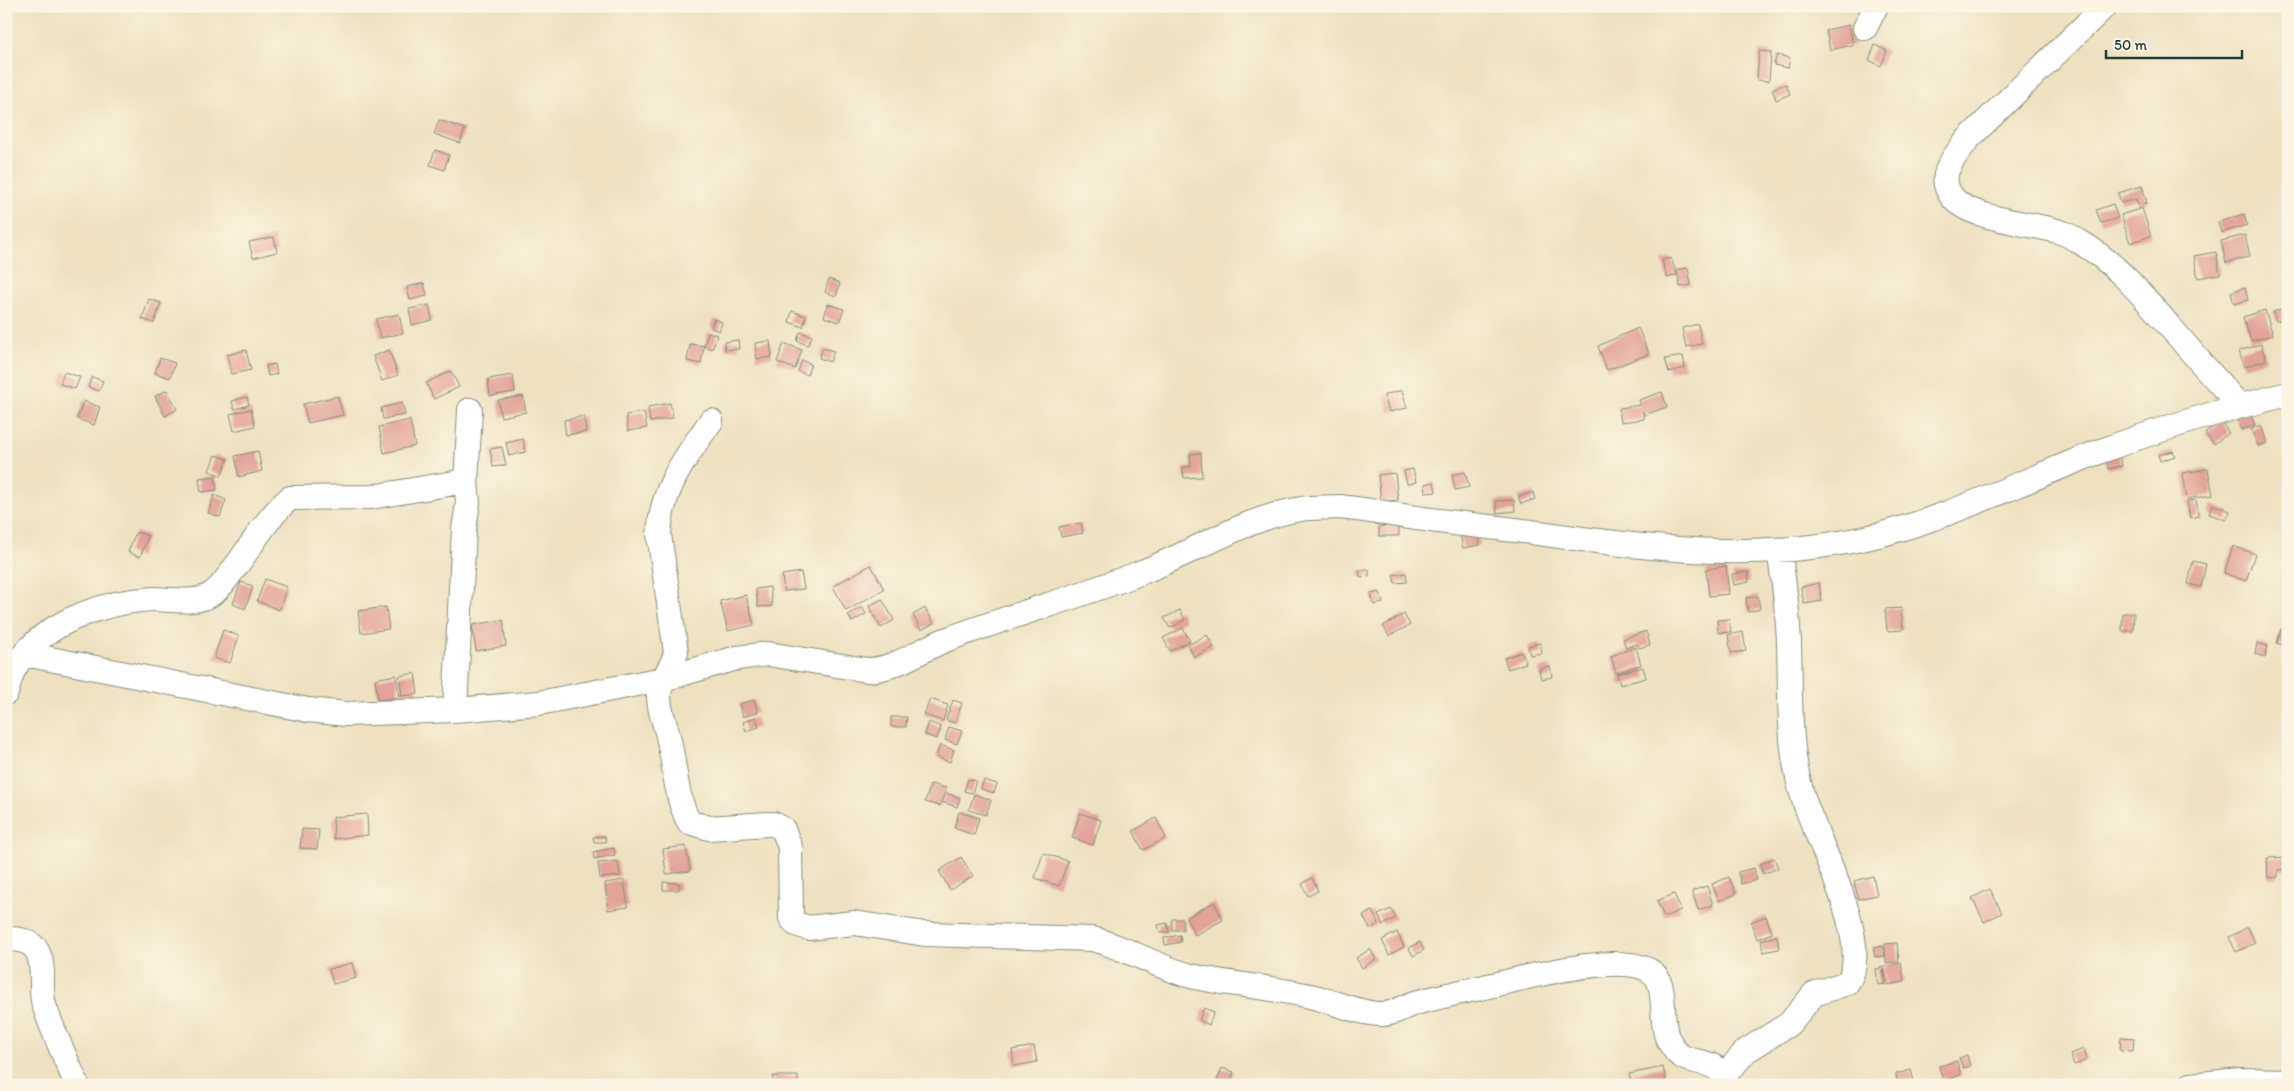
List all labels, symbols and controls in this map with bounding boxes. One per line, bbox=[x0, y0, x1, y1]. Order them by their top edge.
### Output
scale bar bbox=[2106, 28, 2243, 60]
text: 50 m bbox=[2114, 36, 2147, 54]

